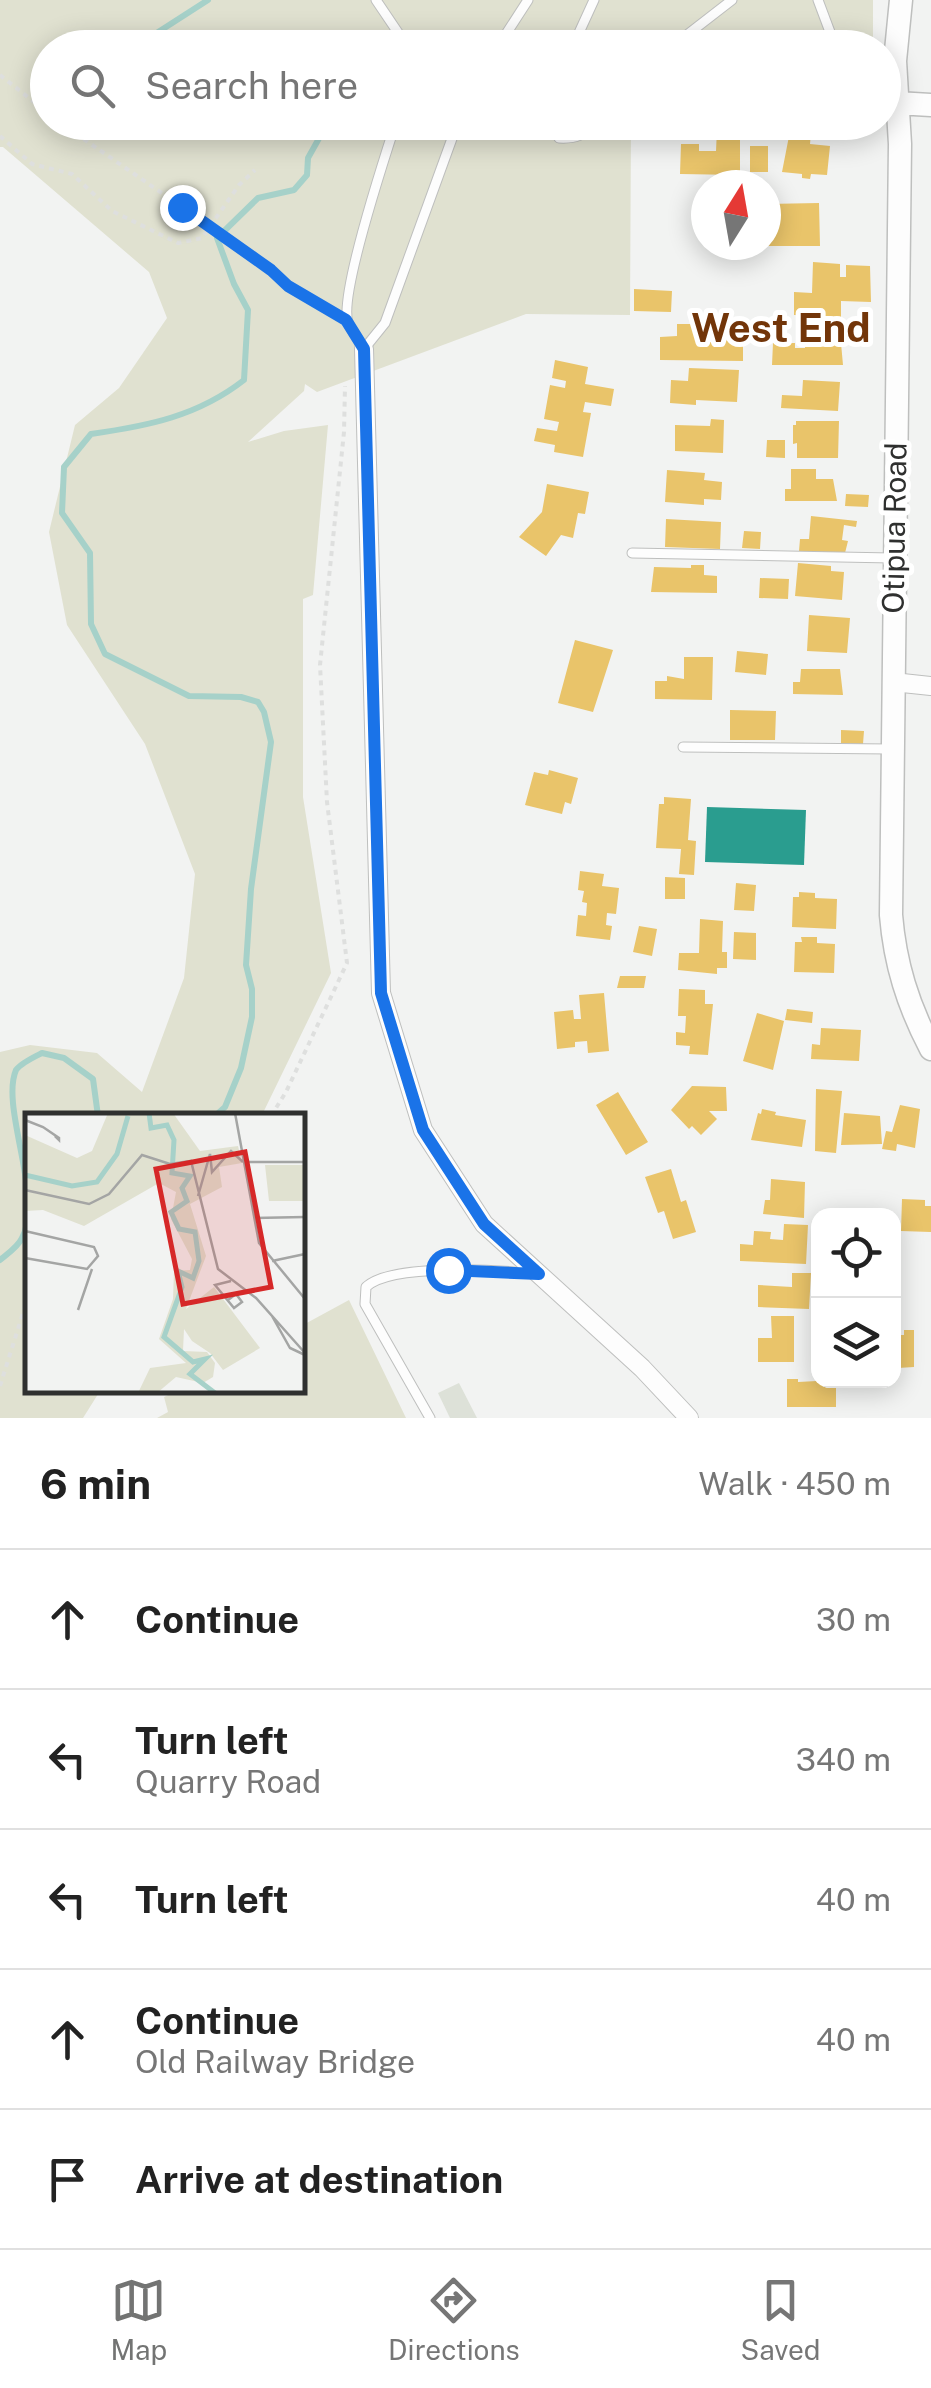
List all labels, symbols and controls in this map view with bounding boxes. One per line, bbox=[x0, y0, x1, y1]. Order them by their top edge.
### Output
search box bbox=[30, 30, 901, 140]
icon: search bbox=[65, 58, 120, 113]
text: Search here bbox=[145, 63, 358, 108]
north arrow bbox=[691, 170, 781, 260]
route end bbox=[160, 185, 206, 231]
district label: West End bbox=[691, 304, 871, 351]
street label: Otipua Road bbox=[875, 442, 913, 614]
inset map bbox=[25, 1113, 305, 1393]
map controls bbox=[811, 1208, 901, 1388]
button: locate bbox=[811, 1208, 901, 1298]
route start bbox=[426, 1248, 472, 1294]
button: layers bbox=[811, 1298, 901, 1388]
text: 6 min bbox=[40, 1459, 151, 1508]
text: Walk · 450 m bbox=[699, 1465, 891, 1502]
icon: ahead bbox=[40, 1592, 95, 1647]
text: Continue bbox=[135, 1597, 299, 1642]
text: 30 m bbox=[816, 1601, 891, 1638]
text: Turn left bbox=[135, 1718, 289, 1763]
icon: left bbox=[40, 1732, 95, 1787]
text: 340 m bbox=[796, 1741, 891, 1778]
text: Quarry Road bbox=[135, 1763, 321, 1800]
icon: left bbox=[40, 1872, 95, 1927]
text: Turn left bbox=[135, 1877, 289, 1922]
text: 40 m bbox=[816, 1881, 891, 1918]
text: Continue bbox=[135, 1998, 299, 2043]
icon: ahead bbox=[40, 2012, 95, 2067]
text: 40 m bbox=[816, 2021, 891, 2058]
text: Old Railway Bridge bbox=[135, 2043, 415, 2080]
icon: arrive bbox=[40, 2152, 95, 2207]
text: Arrive at destination bbox=[135, 2157, 503, 2202]
tab: Map bbox=[110, 2273, 167, 2366]
tab: Directions bbox=[388, 2273, 520, 2366]
tab: Saved bbox=[740, 2273, 821, 2366]

